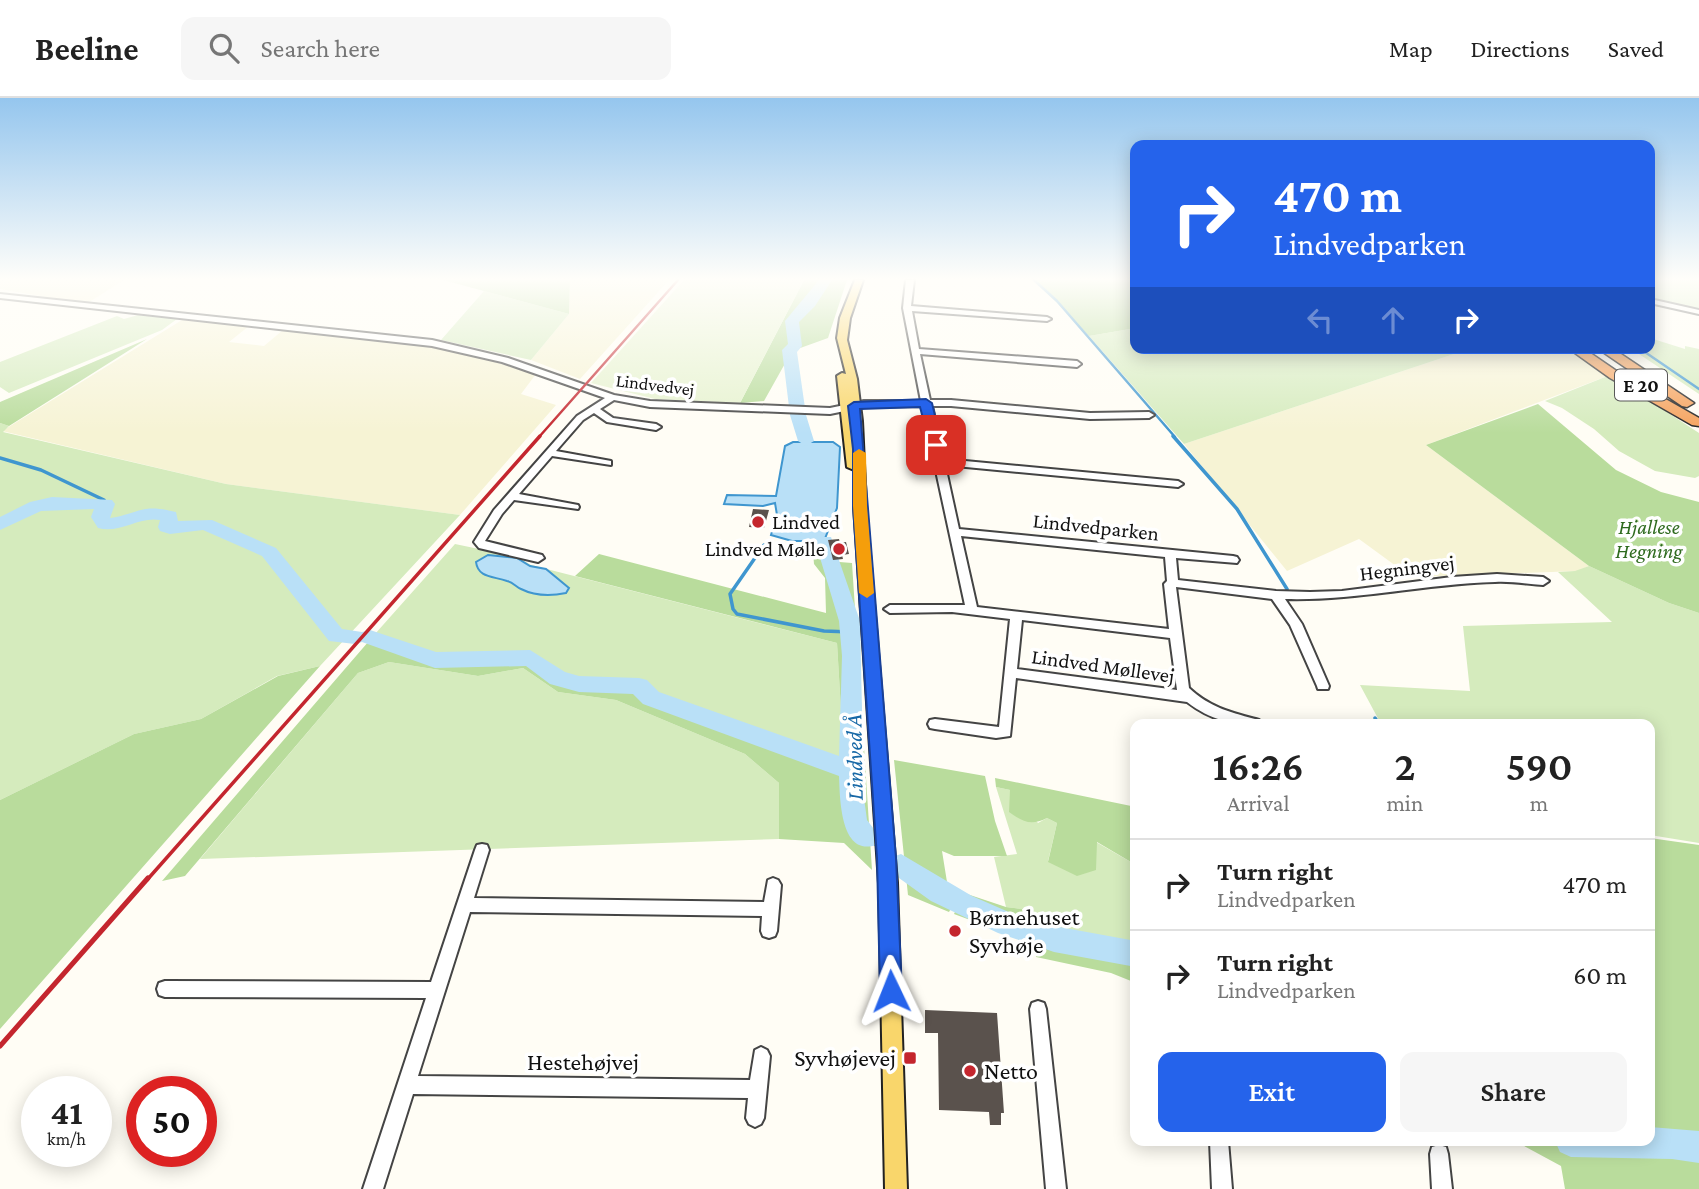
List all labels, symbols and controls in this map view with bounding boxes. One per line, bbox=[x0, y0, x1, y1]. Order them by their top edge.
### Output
search box bbox=[181, 17, 671, 80]
icon: search bbox=[205, 29, 243, 67]
text: Beeline bbox=[35, 30, 139, 67]
text: Search here bbox=[261, 34, 380, 63]
text: Map bbox=[1389, 35, 1433, 62]
text: Directions bbox=[1471, 35, 1570, 62]
text: Saved bbox=[1608, 35, 1664, 62]
icon: right bbox=[1158, 168, 1249, 259]
text: 470 m bbox=[1273, 168, 1402, 223]
text: Lindvedparken bbox=[1273, 226, 1466, 262]
icon: left bbox=[1301, 301, 1339, 339]
icon: ahead bbox=[1374, 301, 1412, 339]
icon: right bbox=[1447, 301, 1485, 339]
street label: Lindvedvej bbox=[615, 370, 695, 401]
road number: E 20 bbox=[1615, 370, 1667, 400]
pin bbox=[906, 415, 966, 475]
icon: arrive bbox=[917, 426, 955, 464]
street label: Lindvedparken bbox=[1032, 508, 1160, 546]
place label: Lindved bbox=[772, 510, 840, 534]
marker: Lindved bbox=[750, 514, 766, 530]
park label: Hjallese Hegning bbox=[1615, 515, 1683, 563]
place label: Lindved Mølle bbox=[705, 537, 825, 561]
marker: Lindved Mølle bbox=[831, 541, 847, 557]
street label: Hegningvej bbox=[1358, 550, 1456, 586]
street label: Lindved Møllevej bbox=[1030, 644, 1176, 688]
water label: Lindved Å bbox=[840, 713, 868, 801]
text: 16:26 bbox=[1212, 742, 1304, 789]
text: 2 bbox=[1394, 742, 1415, 789]
text: 590 bbox=[1506, 742, 1573, 789]
text: Arrival bbox=[1227, 790, 1289, 816]
text: min bbox=[1386, 790, 1423, 816]
text: m bbox=[1530, 790, 1548, 816]
text: Turn right bbox=[1217, 857, 1333, 886]
icon: right bbox=[1158, 866, 1196, 904]
text: 470 m bbox=[1562, 870, 1627, 899]
text: Lindvedparken bbox=[1217, 886, 1356, 912]
place label: Børnehuset Syvhøje bbox=[969, 903, 1081, 958]
marker: Børnehuset Syvhøje bbox=[947, 923, 963, 939]
text: Turn right bbox=[1217, 948, 1333, 977]
position arrow bbox=[854, 954, 928, 1028]
icon: right bbox=[1158, 957, 1196, 995]
text: 60 m bbox=[1573, 961, 1627, 990]
text: Lindvedparken bbox=[1217, 977, 1356, 1003]
place label: Syvhøjevej bbox=[794, 1044, 896, 1071]
street label: Hestehøjvej bbox=[527, 1048, 639, 1075]
marker: Syvhøjevej bbox=[902, 1050, 918, 1066]
button: Exit bbox=[1158, 1052, 1386, 1132]
button: Share bbox=[1400, 1052, 1627, 1132]
place label: Netto bbox=[984, 1057, 1038, 1084]
marker: Netto bbox=[962, 1063, 978, 1079]
speed limit sign: 50 bbox=[126, 1076, 217, 1167]
text: 41 bbox=[51, 1093, 82, 1132]
text: km/h bbox=[47, 1129, 86, 1149]

